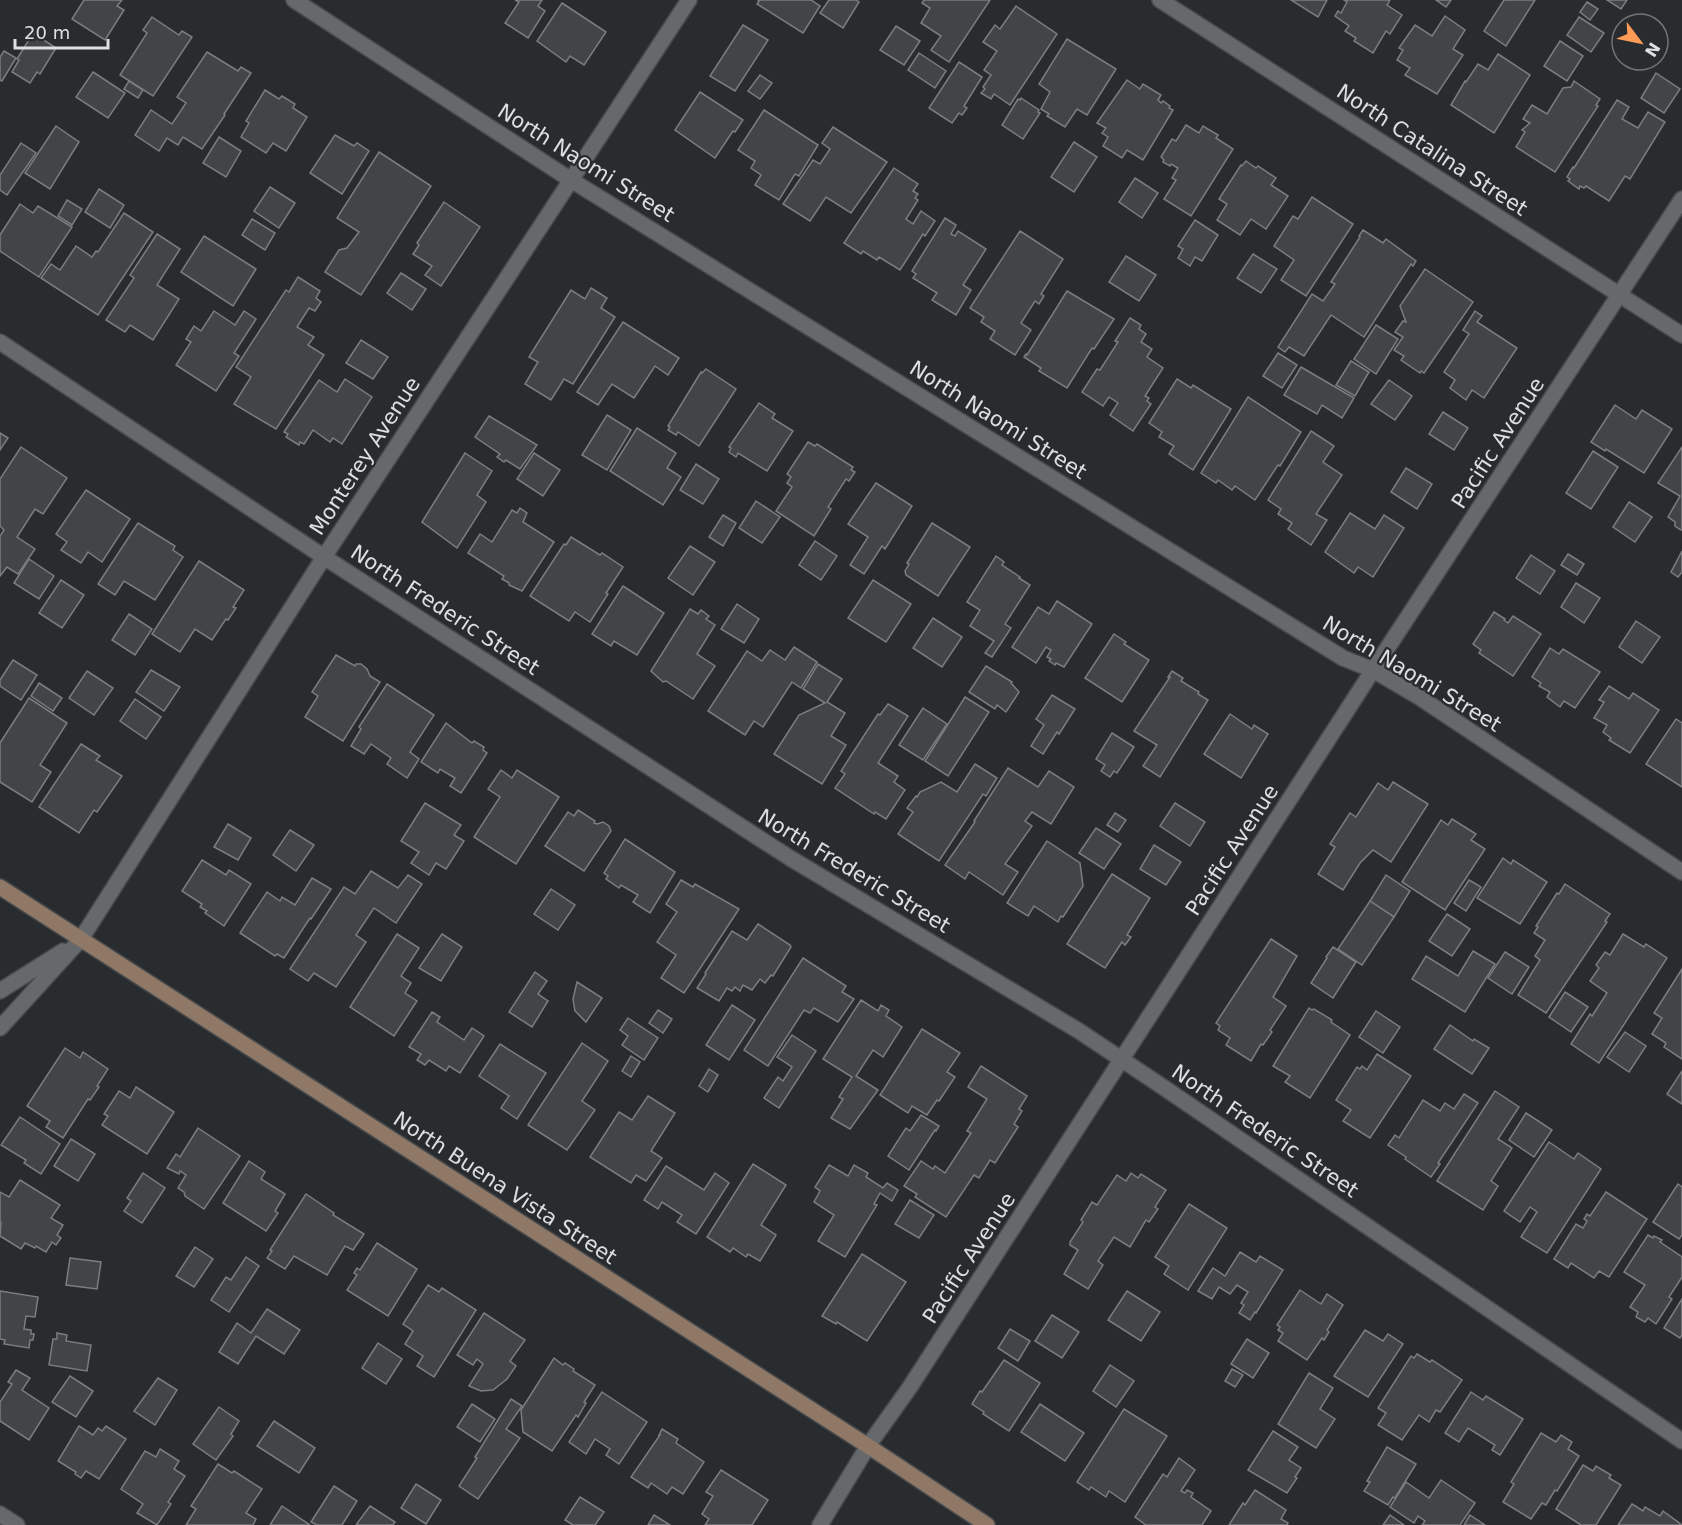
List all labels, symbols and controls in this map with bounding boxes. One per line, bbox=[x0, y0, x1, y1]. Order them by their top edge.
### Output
scale bar bbox=[15, 12, 108, 50]
north arrow bbox=[1610, 12, 1670, 72]
text: 20 m bbox=[24, 22, 70, 43]
text: N bbox=[1641, 39, 1664, 60]
street label: North Catalina Street bbox=[1332, 79, 1532, 221]
street label: North Naomi Street bbox=[493, 99, 679, 227]
street label: North Naomi Street bbox=[905, 356, 1091, 484]
street label: Monterey Avenue bbox=[305, 372, 425, 540]
street label: Pacific Avenue bbox=[1447, 373, 1549, 513]
street label: North Frederic Street bbox=[346, 540, 544, 680]
street label: North Naomi Street bbox=[1319, 611, 1505, 737]
street label: Pacific Avenue bbox=[1181, 780, 1283, 920]
street label: North Frederic Street bbox=[754, 804, 954, 938]
street label: North Frederic Street bbox=[1167, 1060, 1363, 1202]
street label: North Buena Vista Street bbox=[389, 1107, 621, 1269]
street label: Pacific Avenue bbox=[918, 1188, 1020, 1328]

